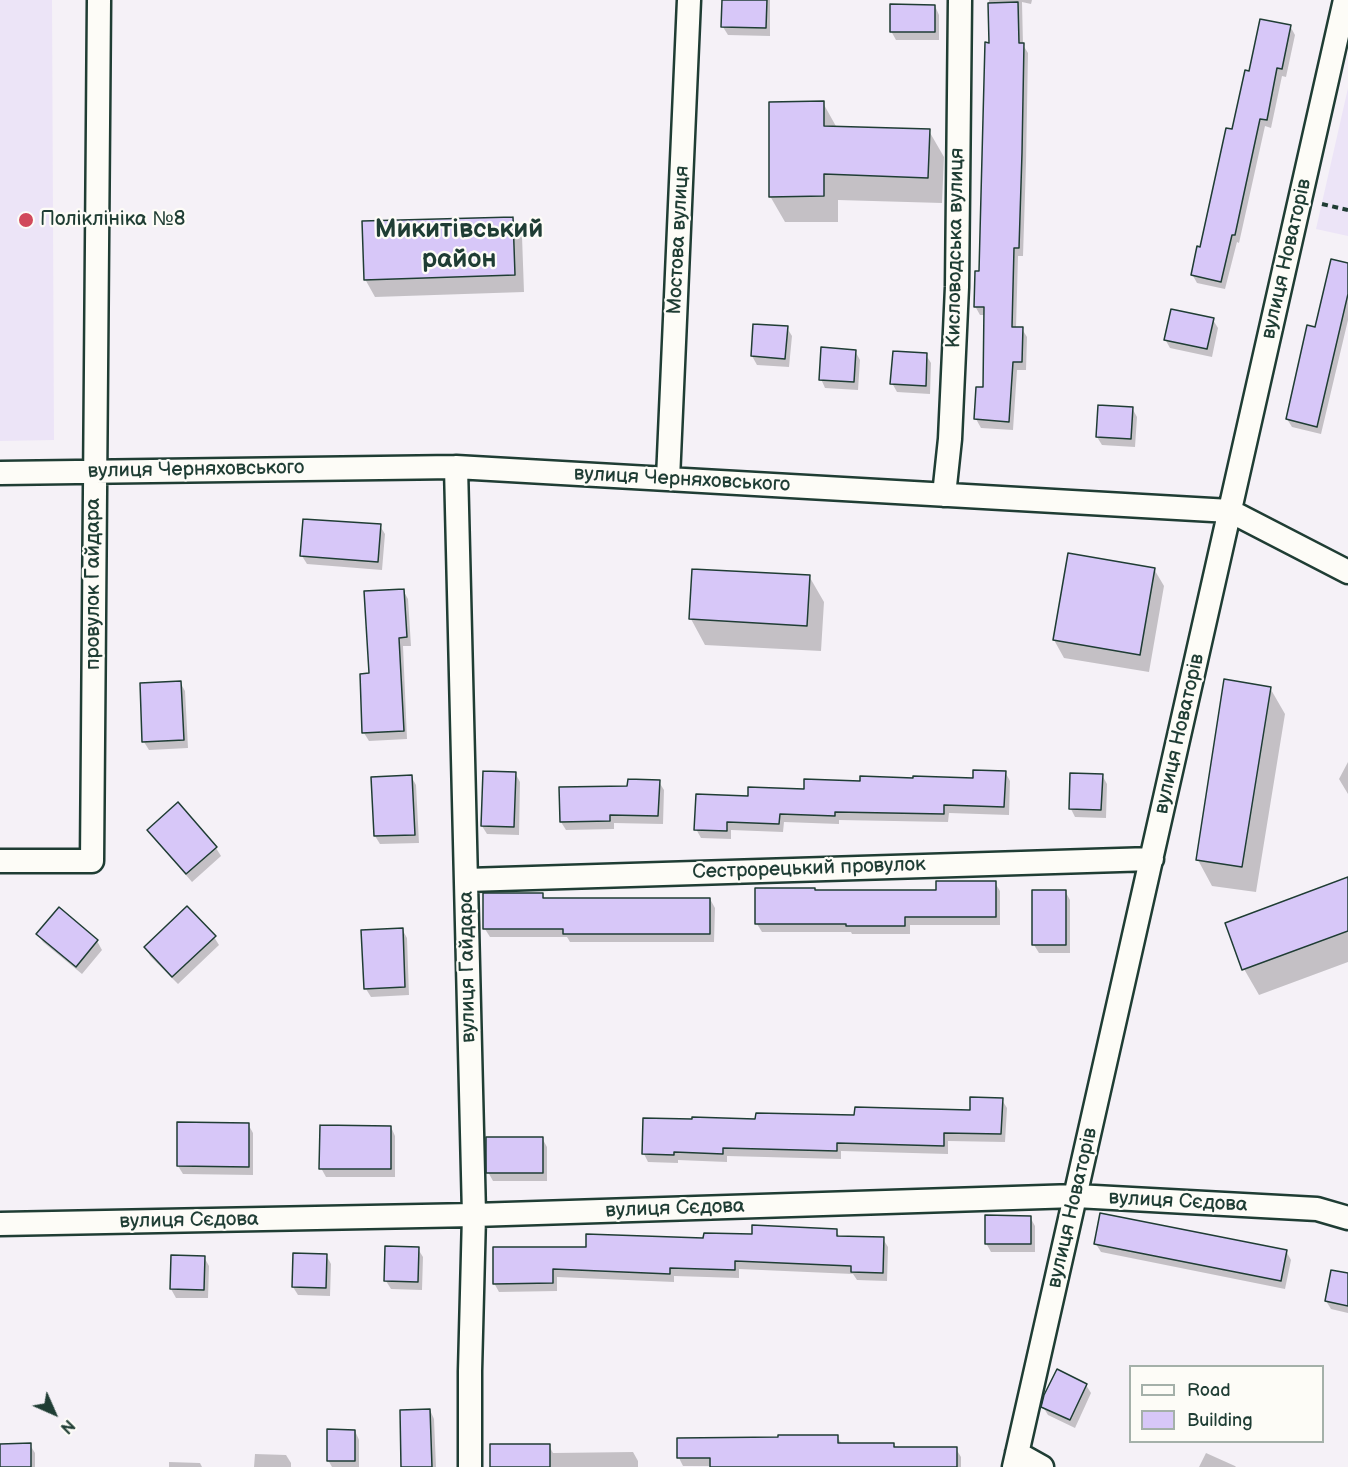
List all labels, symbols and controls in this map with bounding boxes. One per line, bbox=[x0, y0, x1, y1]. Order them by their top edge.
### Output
street label: Кисловодська вулиця bbox=[942, 148, 970, 348]
street label: Мостова вулиця bbox=[663, 165, 695, 315]
street label: вулиця Новаторів bbox=[1257, 176, 1317, 342]
place label: Поліклініка №8 bbox=[40, 208, 185, 232]
marker: Поліклініка №8 bbox=[17, 211, 35, 229]
district label: Микитівський район bbox=[375, 214, 543, 276]
street label: вулиця Черняховського bbox=[88, 456, 304, 484]
street label: вулиця Черняховського bbox=[573, 462, 791, 498]
street label: провулок Гайдара bbox=[82, 498, 106, 670]
street label: вулиця Новаторів bbox=[1150, 651, 1210, 817]
street label: Сестрорецький провулок bbox=[692, 853, 926, 885]
street label: вулиця Гайдара bbox=[455, 891, 481, 1043]
street label: вулиця Новаторів bbox=[1043, 1125, 1103, 1291]
street label: вулиця Сєдова bbox=[1108, 1186, 1248, 1218]
street label: вулиця Сєдова bbox=[605, 1195, 745, 1223]
street label: вулиця Сєдова bbox=[119, 1208, 259, 1234]
legend bbox=[1129, 1365, 1324, 1443]
text: Road bbox=[1187, 1380, 1231, 1401]
north arrow bbox=[24, 1383, 84, 1443]
text: Building bbox=[1187, 1410, 1253, 1431]
text: N bbox=[56, 1415, 78, 1437]

